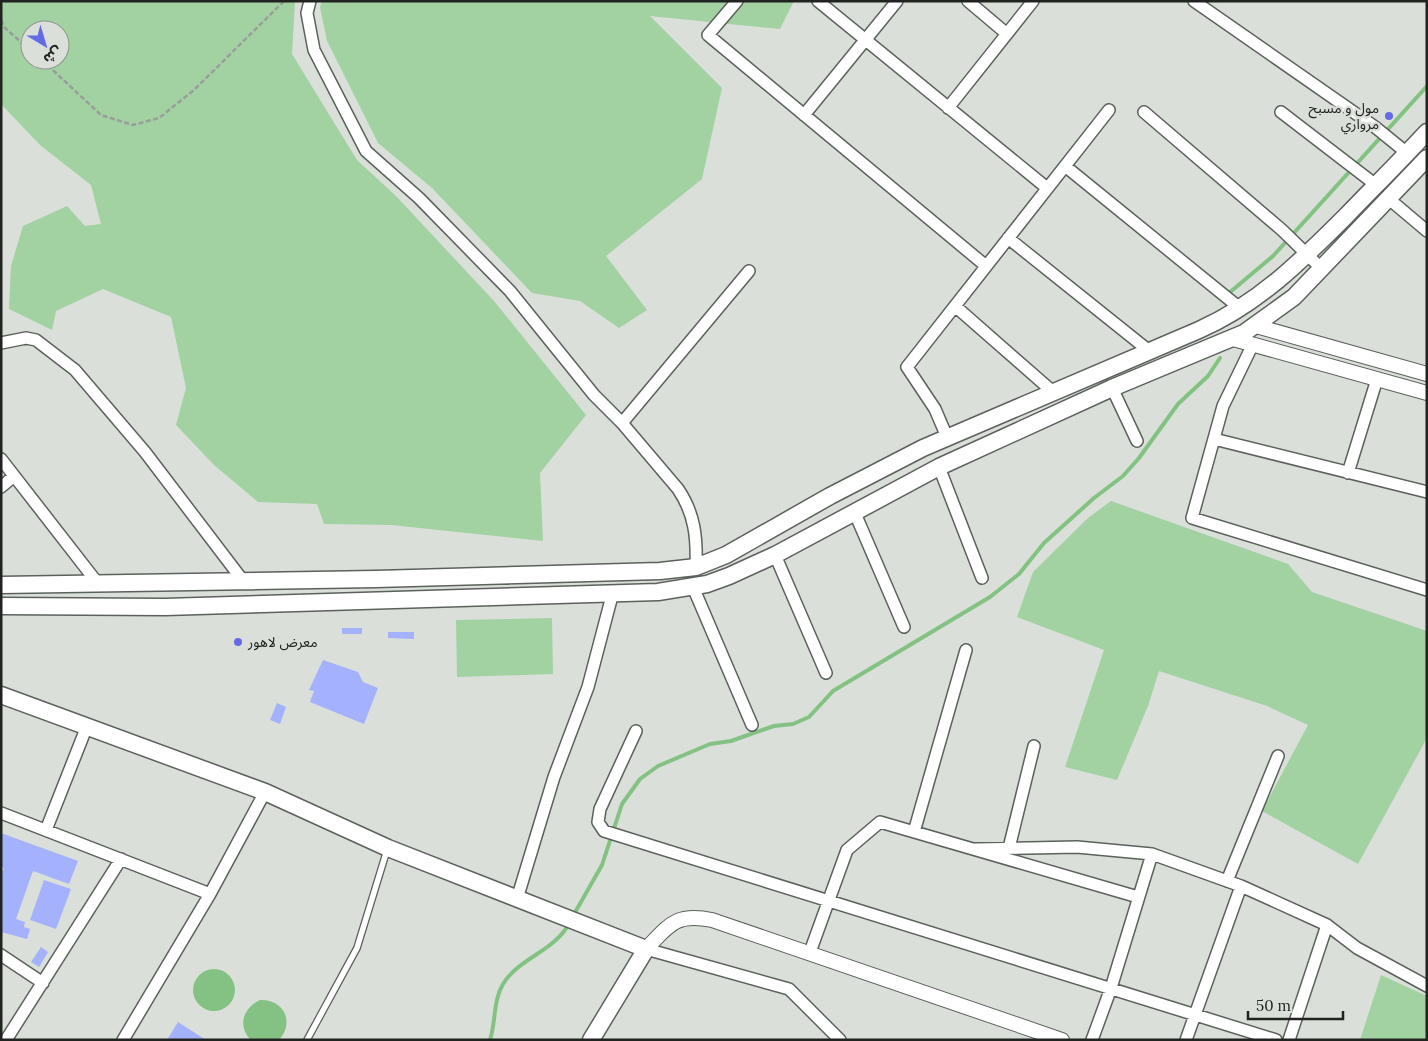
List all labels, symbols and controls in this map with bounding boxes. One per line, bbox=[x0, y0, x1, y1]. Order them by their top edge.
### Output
north arrow bbox=[20, 20, 70, 70]
text: ش bbox=[40, 42, 66, 68]
place label: مول و مسبح مرواري bbox=[1309, 99, 1379, 135]
marker: مول و مسبح مرواري bbox=[1383, 110, 1395, 122]
place label: معرض لاهور bbox=[247, 633, 318, 651]
marker: معرض لاهور bbox=[232, 636, 244, 648]
scale bar bbox=[1248, 988, 1343, 1020]
text: 50 m bbox=[1256, 996, 1291, 1015]

